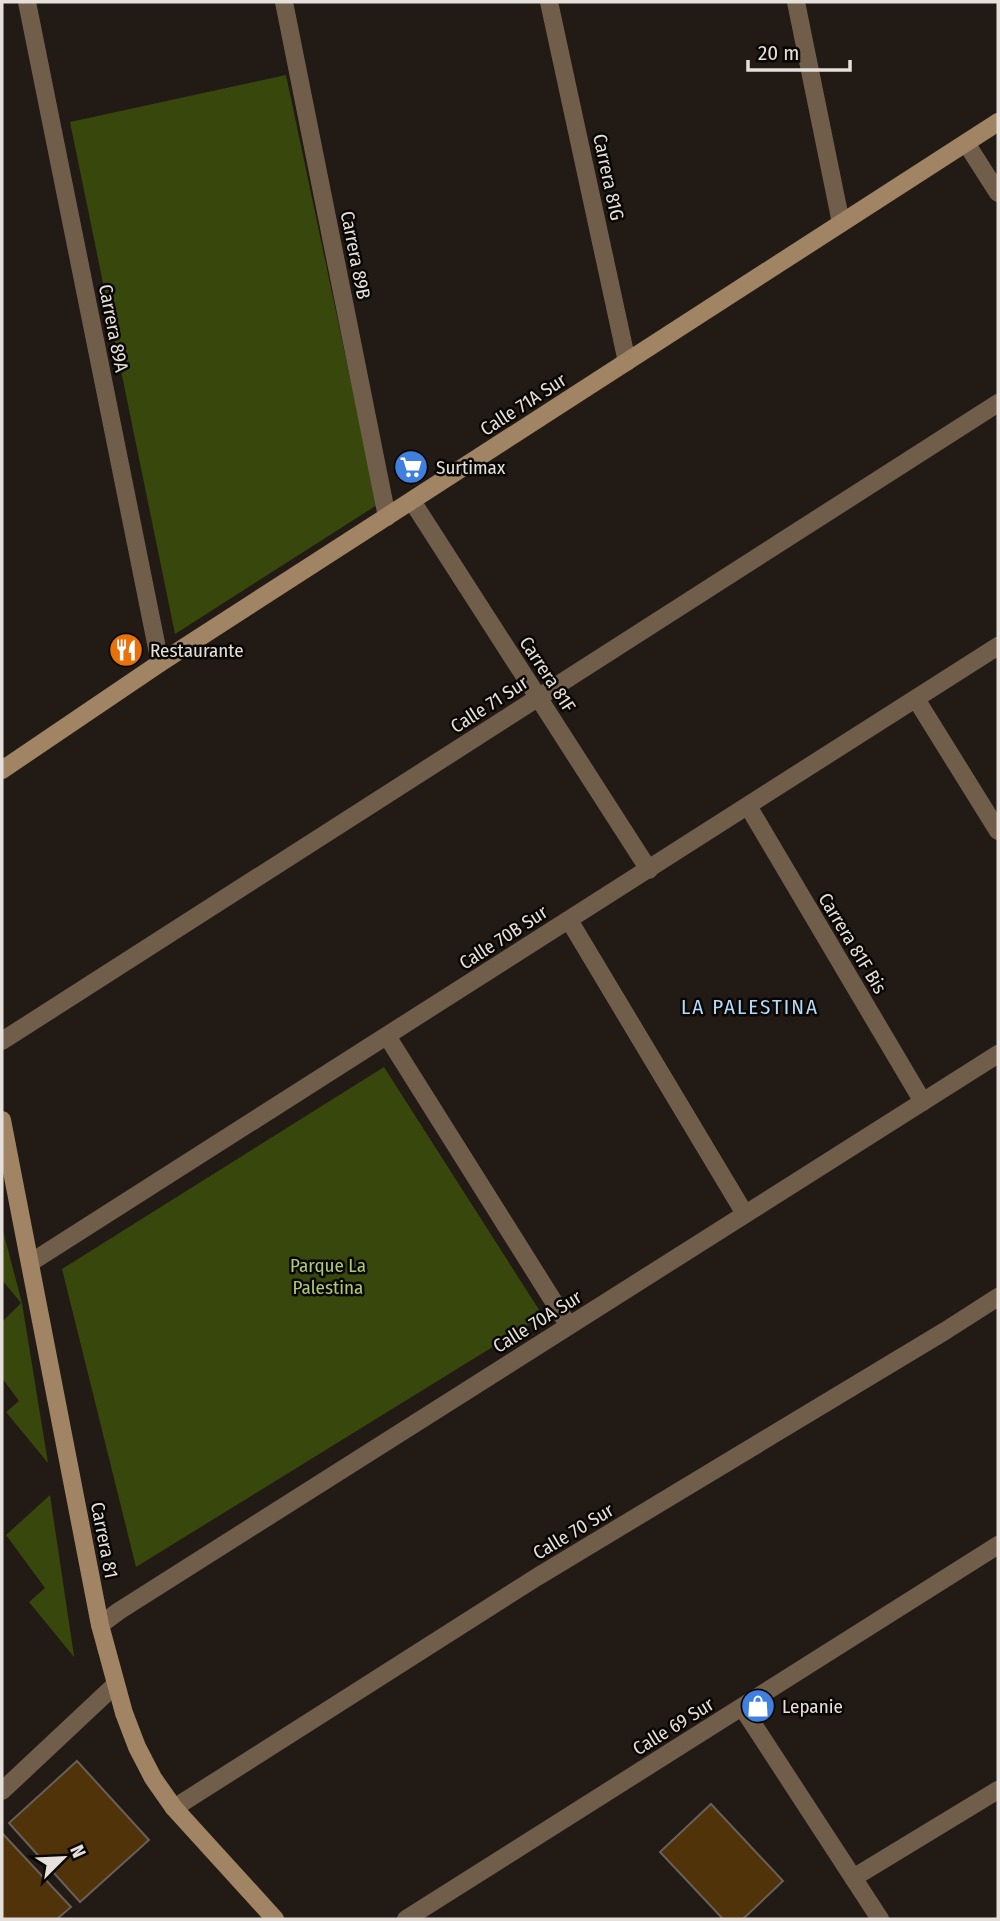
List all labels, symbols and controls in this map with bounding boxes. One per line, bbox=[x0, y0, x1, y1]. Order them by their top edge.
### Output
scale bar bbox=[748, 28, 850, 72]
text: 20 m bbox=[758, 40, 799, 66]
street label: Carrera 81G bbox=[588, 132, 629, 223]
street label: Carrera 89B bbox=[336, 209, 375, 301]
street label: Carrera 89A bbox=[94, 282, 133, 374]
street label: Calle 71A Sur bbox=[476, 368, 571, 441]
supermarket icon: Surtimax bbox=[392, 448, 430, 486]
place label: Surtimax bbox=[436, 456, 506, 479]
restaurant icon: Restaurante bbox=[107, 631, 145, 669]
street label: Carrera 81F bbox=[515, 632, 581, 716]
place label: Restaurante bbox=[150, 639, 244, 662]
street label: Calle 71 Sur bbox=[446, 671, 533, 738]
street label: Carrera 81F Bis bbox=[814, 889, 892, 998]
street label: Calle 70B Sur bbox=[455, 900, 552, 974]
district label: LA PALESTINA bbox=[681, 994, 819, 1020]
park label: Parque La Palestina bbox=[290, 1254, 366, 1299]
street label: Calle 70A Sur bbox=[489, 1285, 586, 1358]
street label: Calle 70 Sur bbox=[529, 1498, 618, 1565]
street label: Carrera 81 bbox=[86, 1500, 123, 1580]
shop icon: Lepanie bbox=[739, 1687, 777, 1725]
street label: Calle 69 Sur bbox=[628, 1692, 718, 1760]
place label: Lepanie bbox=[782, 1695, 843, 1718]
north arrow bbox=[28, 1823, 98, 1893]
text: N bbox=[65, 1841, 91, 1861]

